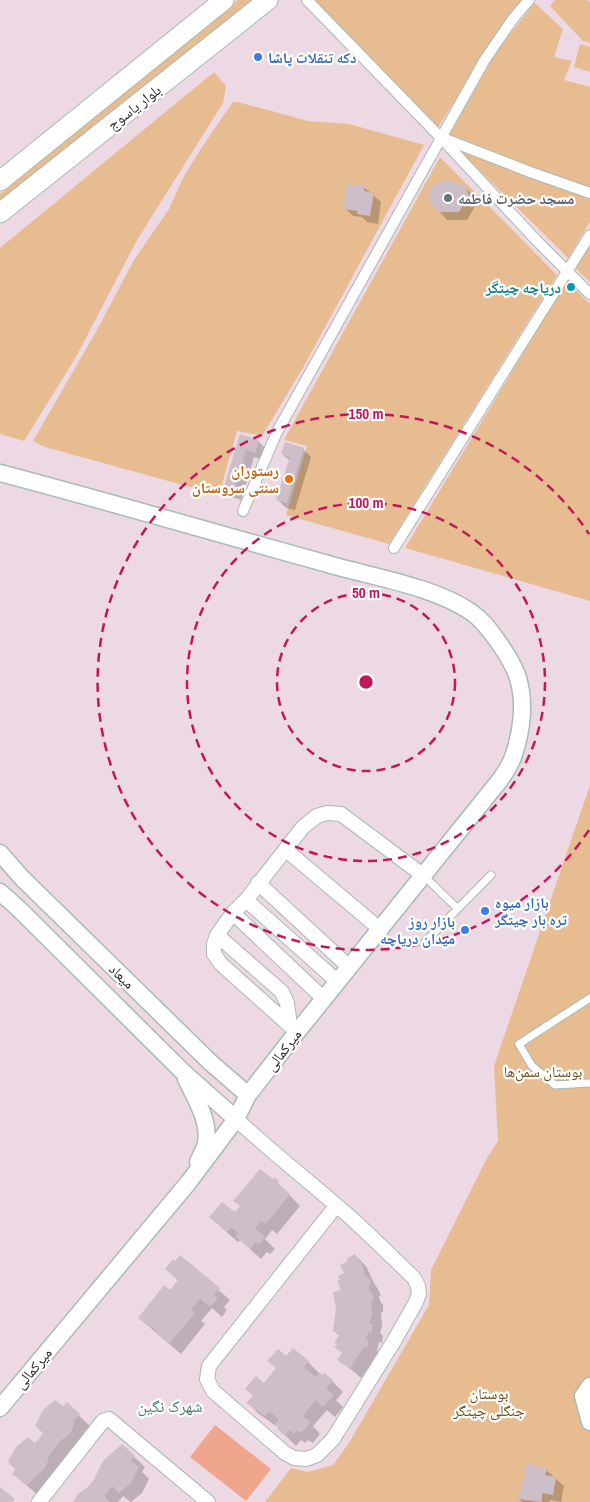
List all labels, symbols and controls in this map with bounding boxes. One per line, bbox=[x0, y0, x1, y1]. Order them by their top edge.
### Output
place label: دکه تنقلات پاشا bbox=[268, 47, 357, 68]
marker: دکه تنقلات پاشا bbox=[252, 51, 264, 63]
street label: بلوار یاسوج bbox=[103, 79, 165, 135]
place label: مسجد حضرت فاطمه bbox=[458, 188, 574, 209]
marker: مسجد حضرت فاطمه bbox=[442, 192, 454, 204]
place label: دریاچه چیتگر bbox=[485, 277, 561, 298]
marker: دریاچه چیتگر bbox=[565, 281, 577, 293]
text: 150 m bbox=[349, 403, 383, 424]
place label: رستوران سنتی سروستان bbox=[192, 460, 279, 498]
marker: رستوران سنتی سروستان bbox=[283, 473, 295, 485]
text: 100 m bbox=[349, 492, 383, 513]
text: 50 m bbox=[352, 582, 380, 603]
centre of rings bbox=[357, 673, 375, 691]
place label: بازار میوه تره بار چیتگر bbox=[494, 892, 567, 930]
marker: بازار میوه تره بار چیتگر bbox=[479, 905, 491, 917]
place label: بازار روز میدان دریاچه bbox=[380, 911, 455, 949]
marker: بازار روز میدان دریاچه bbox=[459, 924, 471, 936]
street label: میعاد bbox=[104, 959, 140, 994]
street label: میرکمالی bbox=[260, 1025, 306, 1075]
park label: بوستان سمن‌ها bbox=[504, 1061, 582, 1082]
street label: میرکمالی bbox=[10, 1343, 57, 1393]
park label: بوستان جنگلی چیتگر bbox=[452, 1383, 525, 1421]
district label: شهرک نگین bbox=[137, 1395, 203, 1417]

